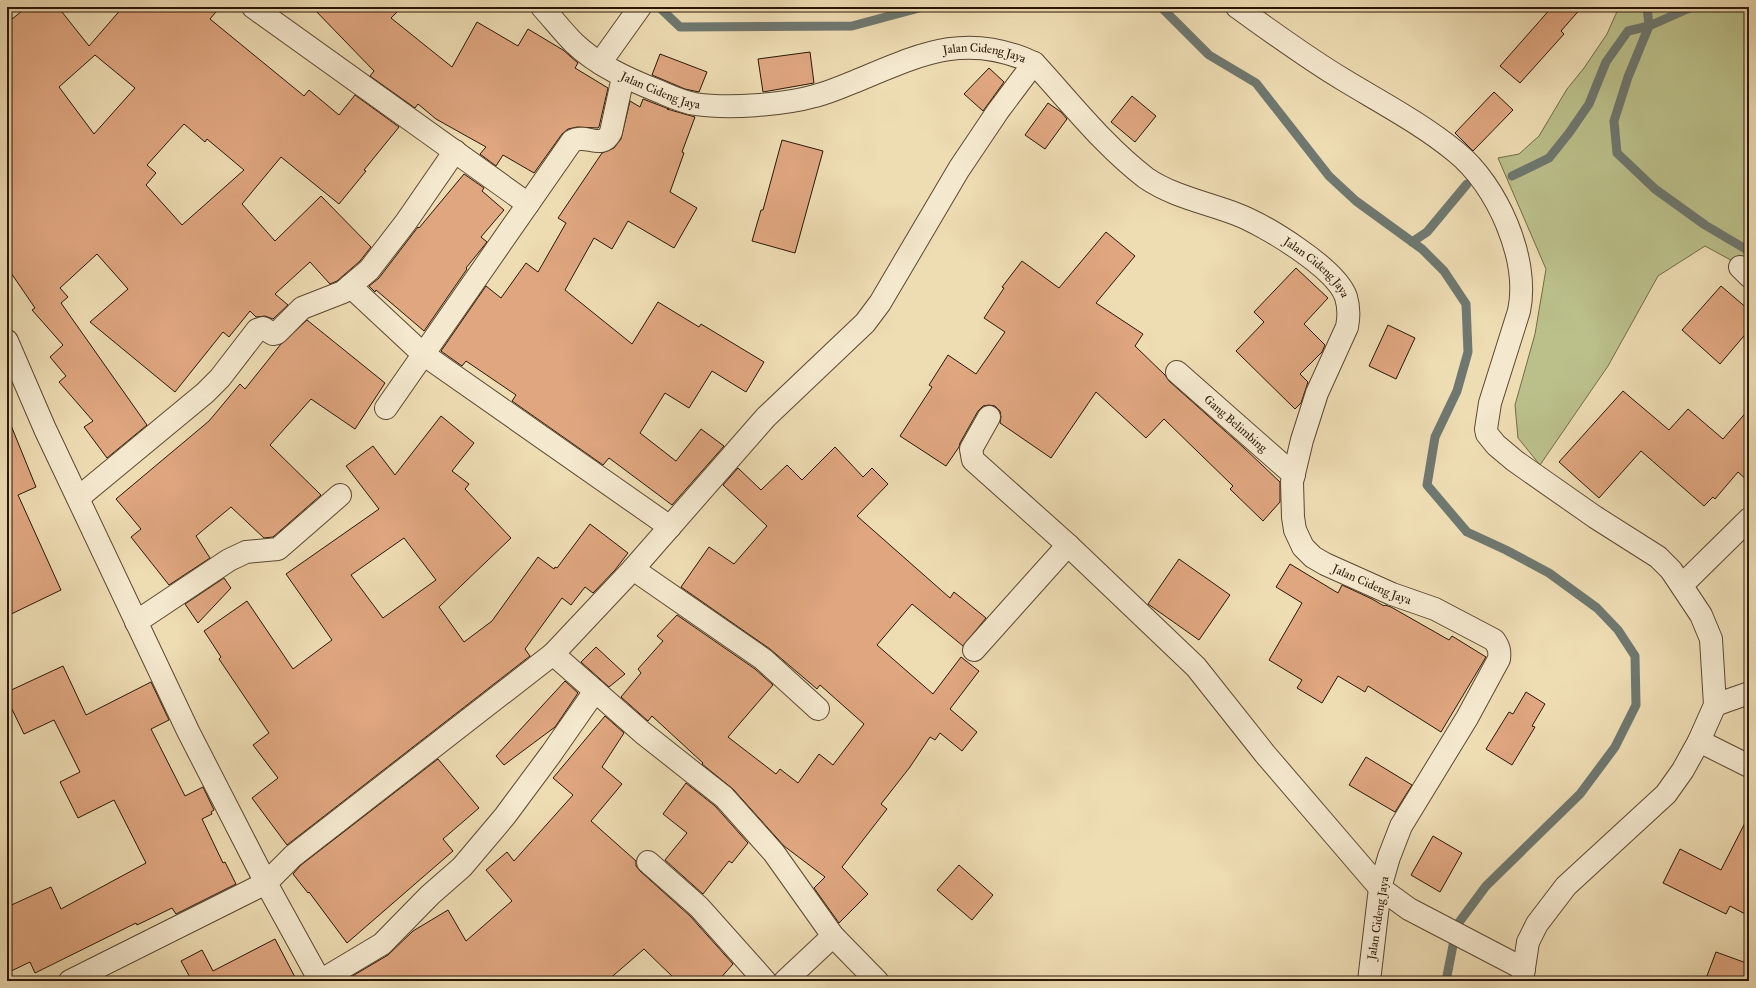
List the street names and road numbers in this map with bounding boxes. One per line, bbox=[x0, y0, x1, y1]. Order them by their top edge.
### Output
street label: Jalan Cideng Jaya bbox=[940, 40, 1029, 66]
street label: Jalan Cideng Jaya bbox=[616, 68, 702, 112]
street label: Jalan Cideng Jaya bbox=[1279, 233, 1353, 300]
street label: Gang Belimbing bbox=[1201, 392, 1270, 456]
street label: Jalan Cideng Jaya bbox=[1328, 560, 1414, 607]
street label: Jalan Cideng Jaya bbox=[1364, 874, 1393, 963]

